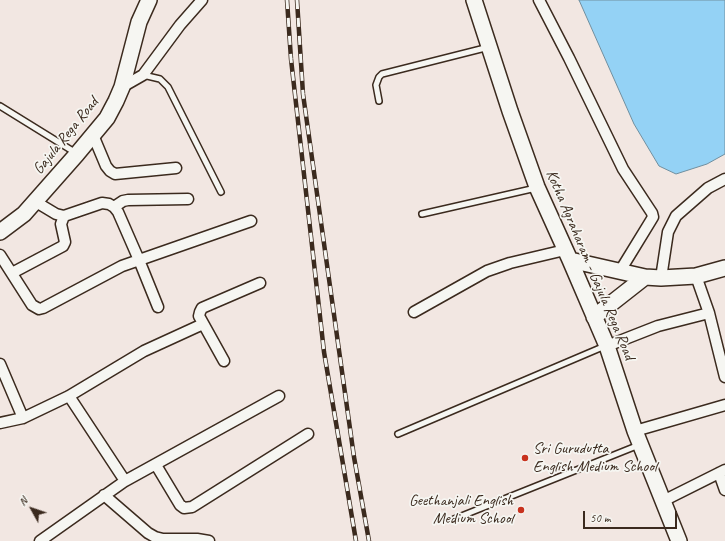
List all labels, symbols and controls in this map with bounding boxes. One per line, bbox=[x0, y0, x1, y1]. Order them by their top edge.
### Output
street label: Gajula Rega Road bbox=[29, 94, 103, 178]
street label: Kotha Agraharam - Gajula Rega Road bbox=[541, 167, 639, 363]
place label: Sri Gurudutta English Medium School bbox=[533, 439, 657, 477]
marker: Sri Gurudutta English Medium School bbox=[520, 453, 530, 463]
north arrow bbox=[12, 489, 52, 529]
place label: Geethanjali English Medium School bbox=[409, 491, 513, 529]
text: N bbox=[15, 494, 30, 508]
scale bar bbox=[585, 503, 679, 529]
marker: Geethanjali English Medium School bbox=[516, 505, 526, 515]
text: 50 m bbox=[590, 510, 610, 526]

